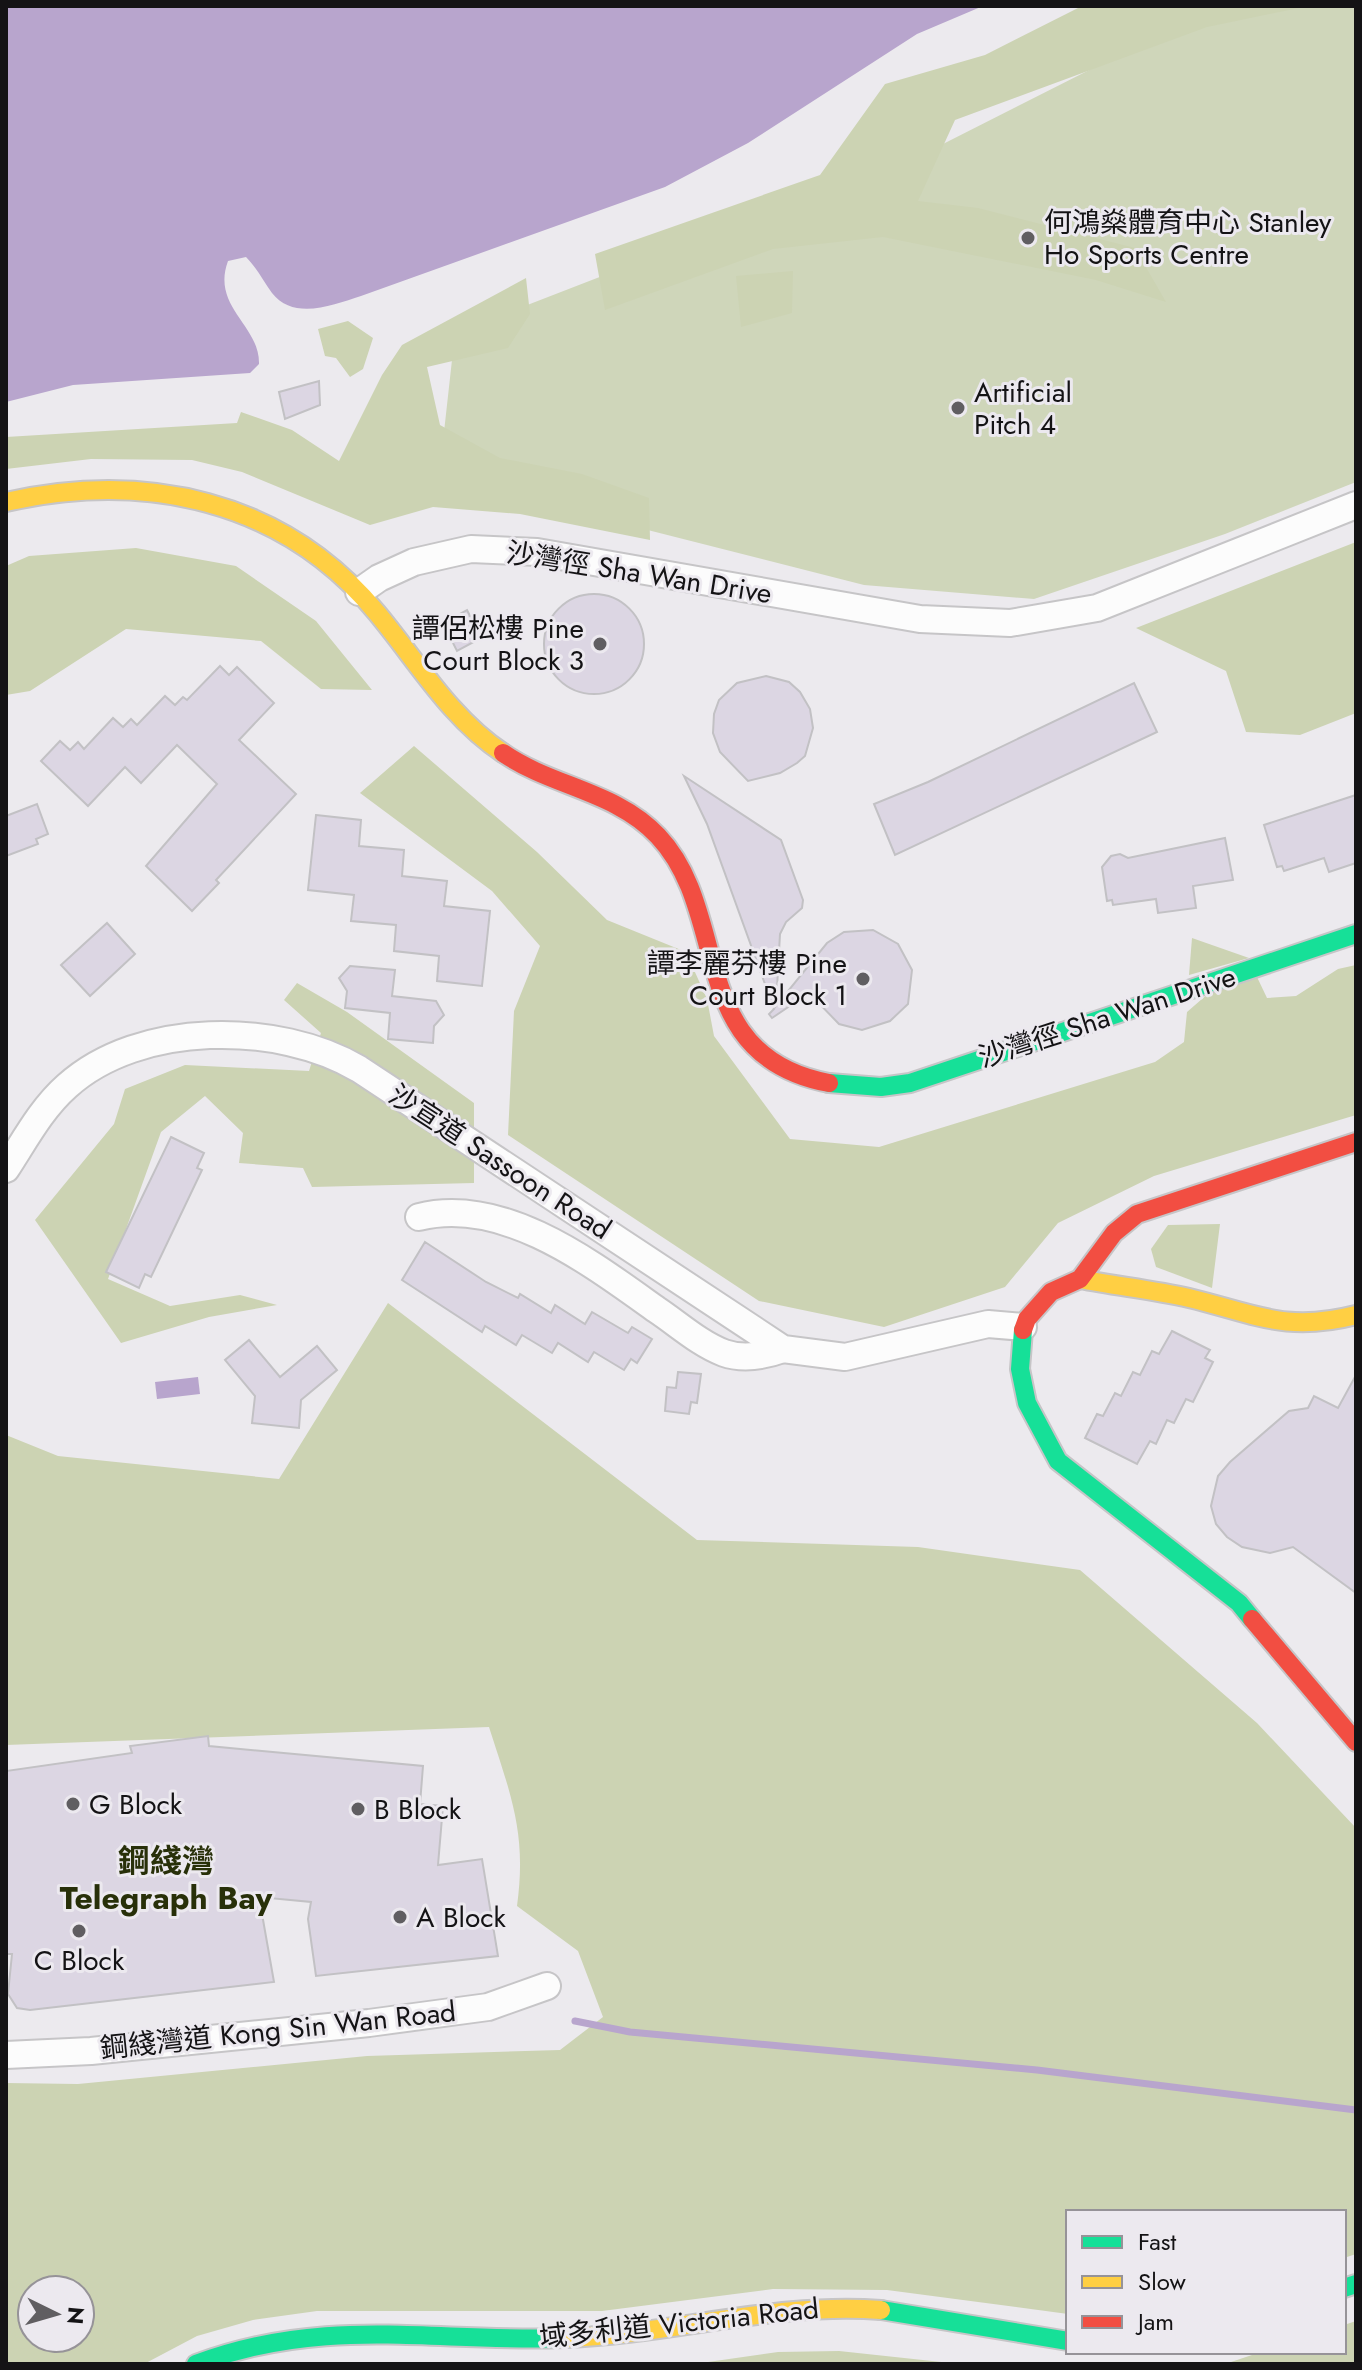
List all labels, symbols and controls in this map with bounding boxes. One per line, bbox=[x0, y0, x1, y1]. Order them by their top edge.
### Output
place label: 何鴻燊體育中心 Stanley Ho Sports Centre bbox=[1044, 202, 1332, 275]
marker: 何鴻燊體育中心 Stanley Ho Sports Centre bbox=[1019, 229, 1037, 247]
place label: Artificial Pitch 4 bbox=[974, 372, 1072, 445]
marker: Artificial Pitch 4 bbox=[949, 399, 967, 417]
street label: 沙灣徑 Sha Wan Drive bbox=[503, 532, 775, 614]
place label: 譚侶松樓 Pine Court Block 3 bbox=[412, 608, 584, 681]
marker: 譚侶松樓 Pine Court Block 3 bbox=[591, 635, 609, 653]
place label: 譚李麗芬樓 Pine Court Block 1 bbox=[647, 943, 847, 1016]
street label: 沙灣徑 Sha Wan Drive bbox=[973, 956, 1241, 1078]
marker: 譚李麗芬樓 Pine Court Block 1 bbox=[854, 970, 872, 988]
street label: 沙宣道 Sassoon Road bbox=[381, 1075, 619, 1249]
place label: G Block bbox=[89, 1784, 183, 1825]
place label: B Block bbox=[374, 1789, 462, 1830]
marker: G Block bbox=[64, 1795, 82, 1813]
marker: B Block bbox=[349, 1800, 367, 1818]
district label: 鋼綫灣 Telegraph Bay bbox=[60, 1838, 273, 1921]
place label: A Block bbox=[416, 1897, 507, 1938]
marker: A Block bbox=[391, 1908, 409, 1926]
marker: C Block bbox=[70, 1922, 88, 1940]
place label: C Block bbox=[34, 1940, 125, 1981]
street label: 鋼綫灣道 Kong Sin Wan Road bbox=[98, 1991, 458, 2069]
legend bbox=[1066, 2210, 1346, 2354]
text: Fast bbox=[1138, 2224, 1176, 2259]
text: Slow bbox=[1138, 2264, 1186, 2299]
north arrow bbox=[16, 2274, 96, 2354]
street label: 域多利道 Victoria Road bbox=[537, 2288, 821, 2358]
text: Jam bbox=[1135, 2304, 1174, 2339]
text: N bbox=[59, 2306, 93, 2326]

